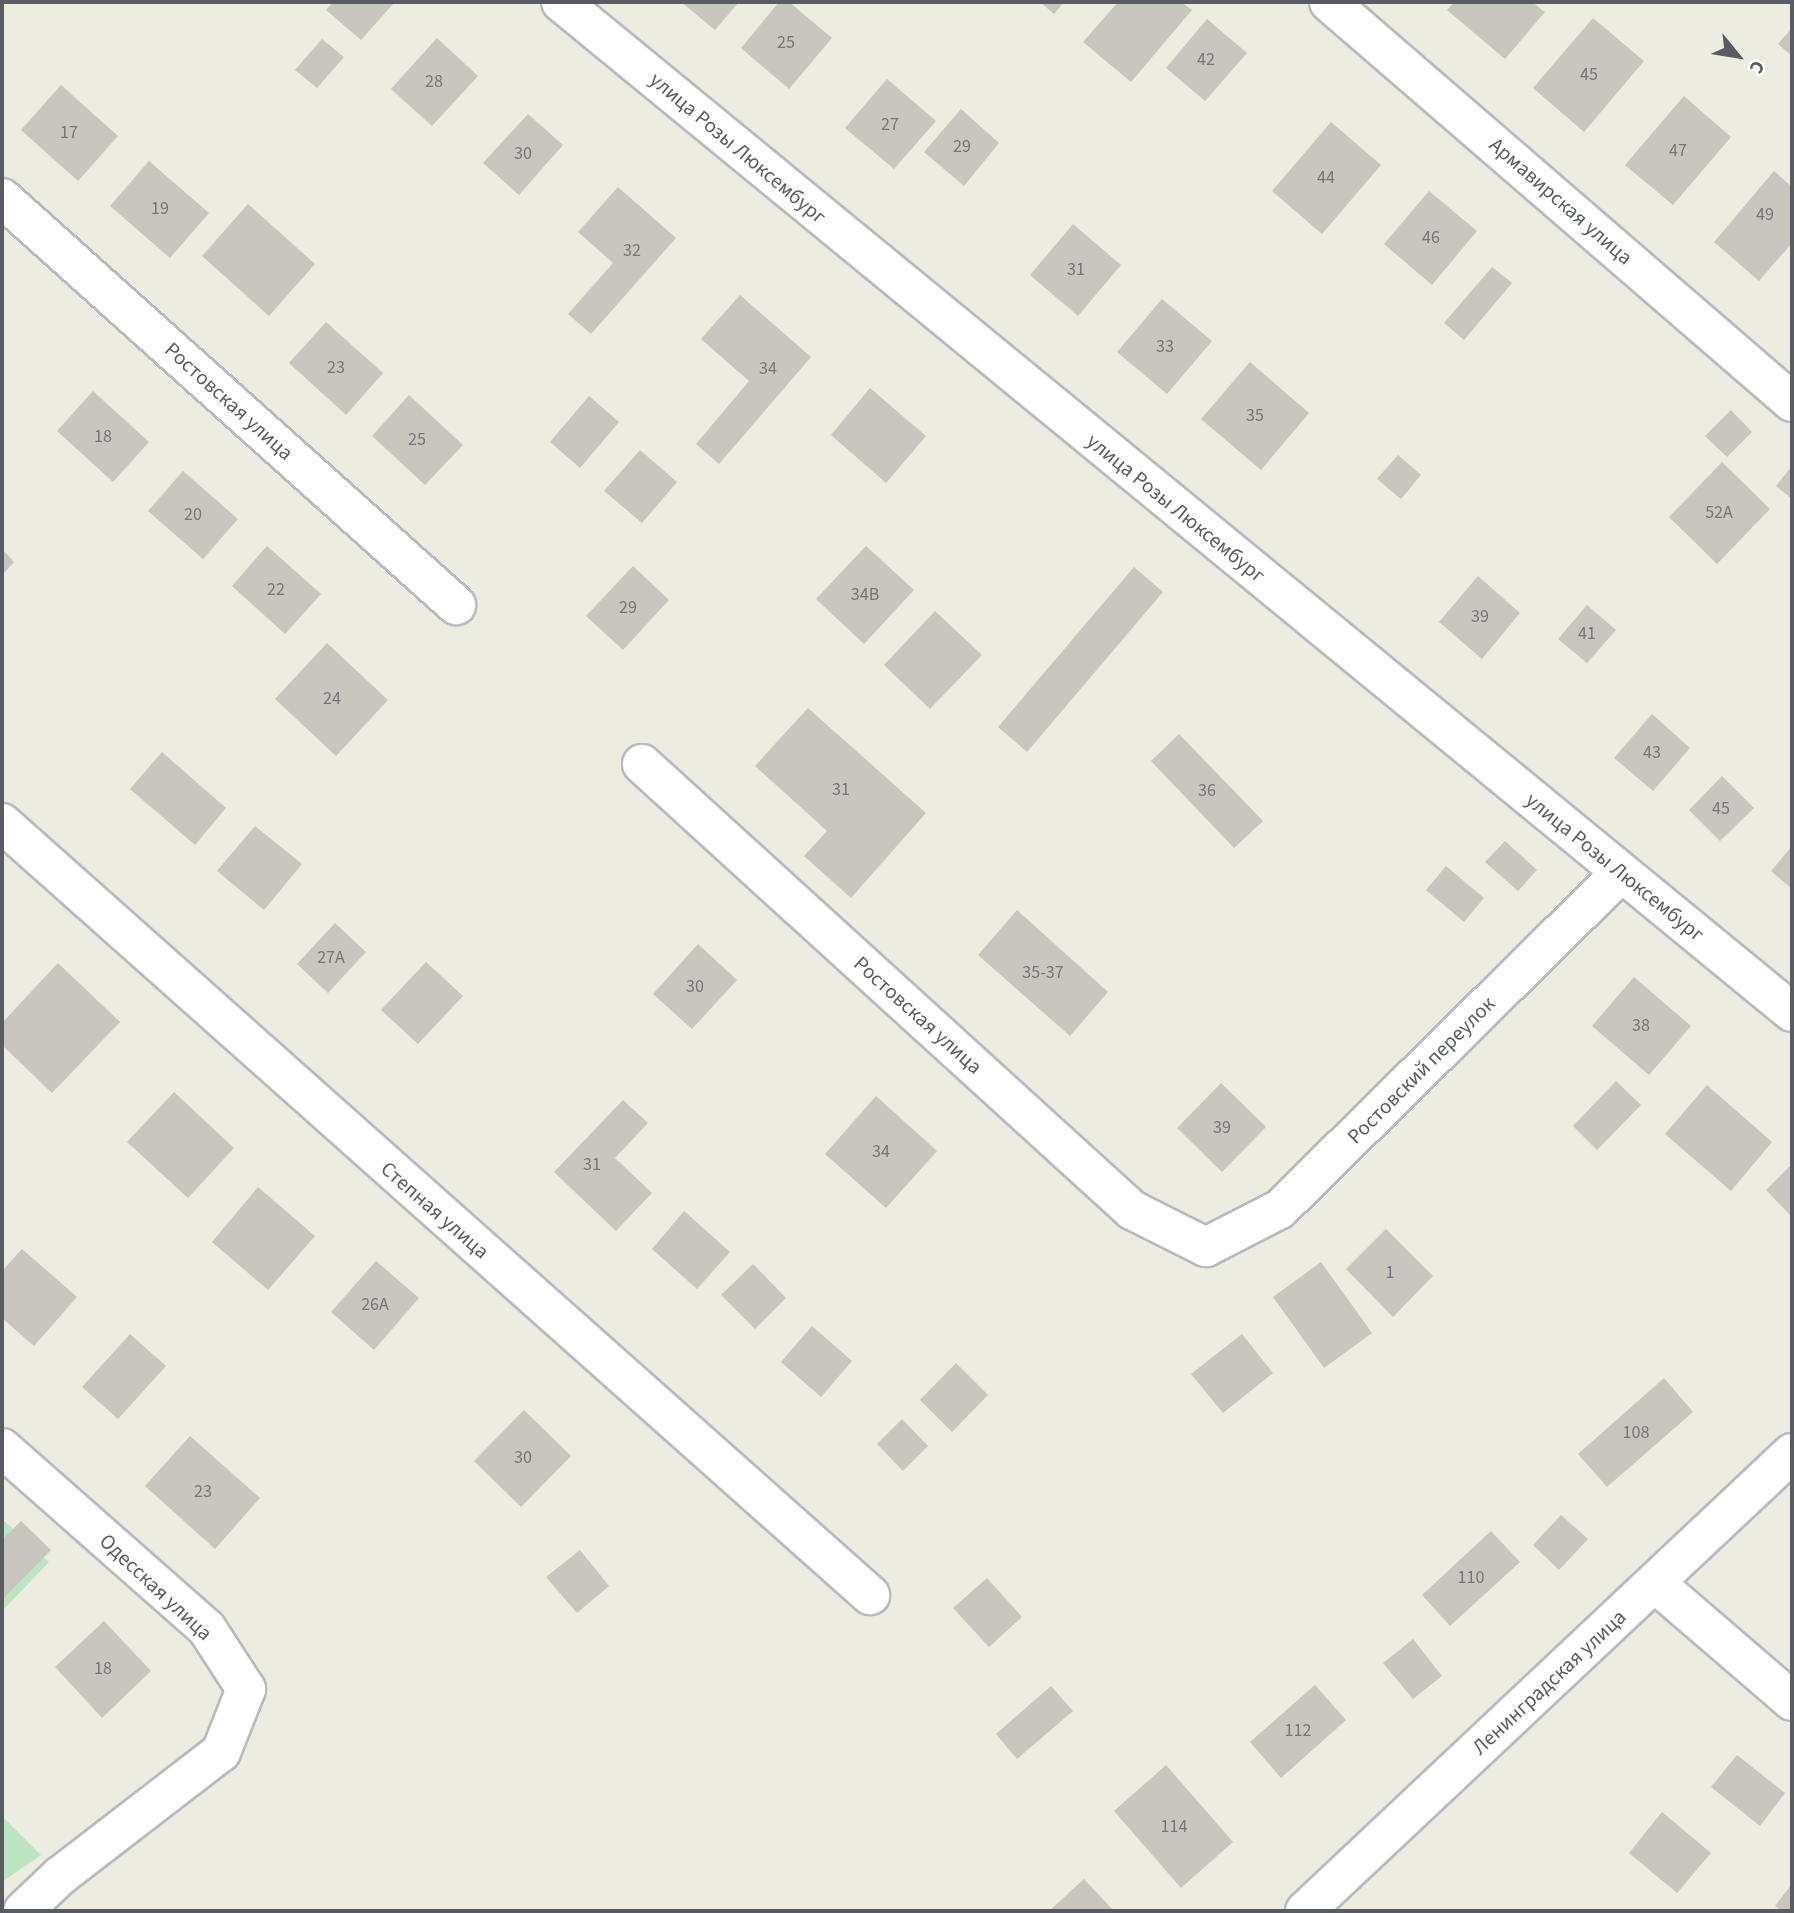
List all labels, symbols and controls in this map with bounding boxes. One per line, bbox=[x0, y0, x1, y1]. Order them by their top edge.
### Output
north arrow bbox=[1703, 21, 1773, 91]
house number: 25 bbox=[777, 32, 795, 54]
house number: 42 bbox=[1197, 49, 1215, 71]
text: С bbox=[1742, 55, 1771, 78]
house number: 45 bbox=[1580, 64, 1598, 86]
street label: улица Розы Люксембург bbox=[645, 67, 831, 229]
house number: 28 bbox=[425, 71, 443, 93]
house number: 27 bbox=[881, 114, 899, 136]
house number: 17 bbox=[60, 122, 78, 144]
street label: Армавирская улица bbox=[1484, 132, 1638, 270]
house number: 29 bbox=[953, 136, 971, 158]
house number: 47 bbox=[1669, 140, 1687, 162]
house number: 30 bbox=[514, 143, 532, 165]
house number: 44 bbox=[1317, 167, 1335, 189]
house number: 19 bbox=[151, 198, 169, 220]
house number: 49 bbox=[1756, 204, 1774, 226]
house number: 46 bbox=[1422, 227, 1440, 249]
house number: 32 bbox=[623, 240, 641, 262]
house number: 31 bbox=[1067, 259, 1085, 281]
house number: 33 bbox=[1156, 336, 1174, 358]
street label: Ростовская улица bbox=[160, 337, 298, 465]
house number: 23 bbox=[327, 357, 345, 379]
house number: 34 bbox=[759, 358, 777, 380]
house number: 35 bbox=[1246, 405, 1264, 427]
house number: 18 bbox=[94, 426, 112, 448]
street label: улица Розы Люксембург bbox=[1082, 428, 1270, 588]
house number: 25 bbox=[408, 429, 426, 451]
house number: 52А bbox=[1705, 502, 1733, 524]
house number: 20 bbox=[184, 504, 202, 526]
house number: 22 bbox=[267, 579, 285, 601]
house number: 34В bbox=[851, 584, 879, 606]
house number: 29 bbox=[619, 597, 637, 619]
house number: 39 bbox=[1471, 606, 1489, 628]
house number: 41 bbox=[1578, 623, 1596, 645]
house number: 24 bbox=[323, 688, 341, 710]
house number: 43 bbox=[1643, 742, 1661, 764]
house number: 31 bbox=[832, 779, 850, 801]
house number: 36 bbox=[1198, 780, 1216, 802]
street label: улица Розы Люксембург bbox=[1521, 787, 1709, 947]
house number: 45 bbox=[1712, 798, 1730, 820]
house number: 27А bbox=[317, 947, 345, 969]
street label: Ростовская улица bbox=[849, 951, 987, 1079]
house number: 35-37 bbox=[1022, 962, 1064, 984]
house number: 30 bbox=[686, 976, 704, 998]
street label: Ростовский переулок bbox=[1342, 991, 1500, 1149]
house number: 38 bbox=[1632, 1015, 1650, 1037]
house number: 39 bbox=[1213, 1117, 1231, 1139]
house number: 34 bbox=[872, 1141, 890, 1163]
house number: 31 bbox=[583, 1154, 601, 1176]
street label: Степная улица bbox=[376, 1156, 494, 1264]
house number: 1 bbox=[1386, 1262, 1394, 1284]
house number: 26А bbox=[361, 1294, 389, 1316]
house number: 108 bbox=[1623, 1422, 1649, 1444]
house number: 30 bbox=[514, 1447, 532, 1469]
house number: 23 bbox=[194, 1481, 212, 1503]
street label: Одесская улица bbox=[94, 1528, 218, 1646]
house number: 110 bbox=[1458, 1567, 1484, 1589]
street label: Ленинградская улица bbox=[1467, 1604, 1631, 1760]
house number: 18 bbox=[94, 1658, 112, 1680]
house number: 112 bbox=[1285, 1720, 1311, 1742]
house number: 114 bbox=[1161, 1816, 1187, 1838]

